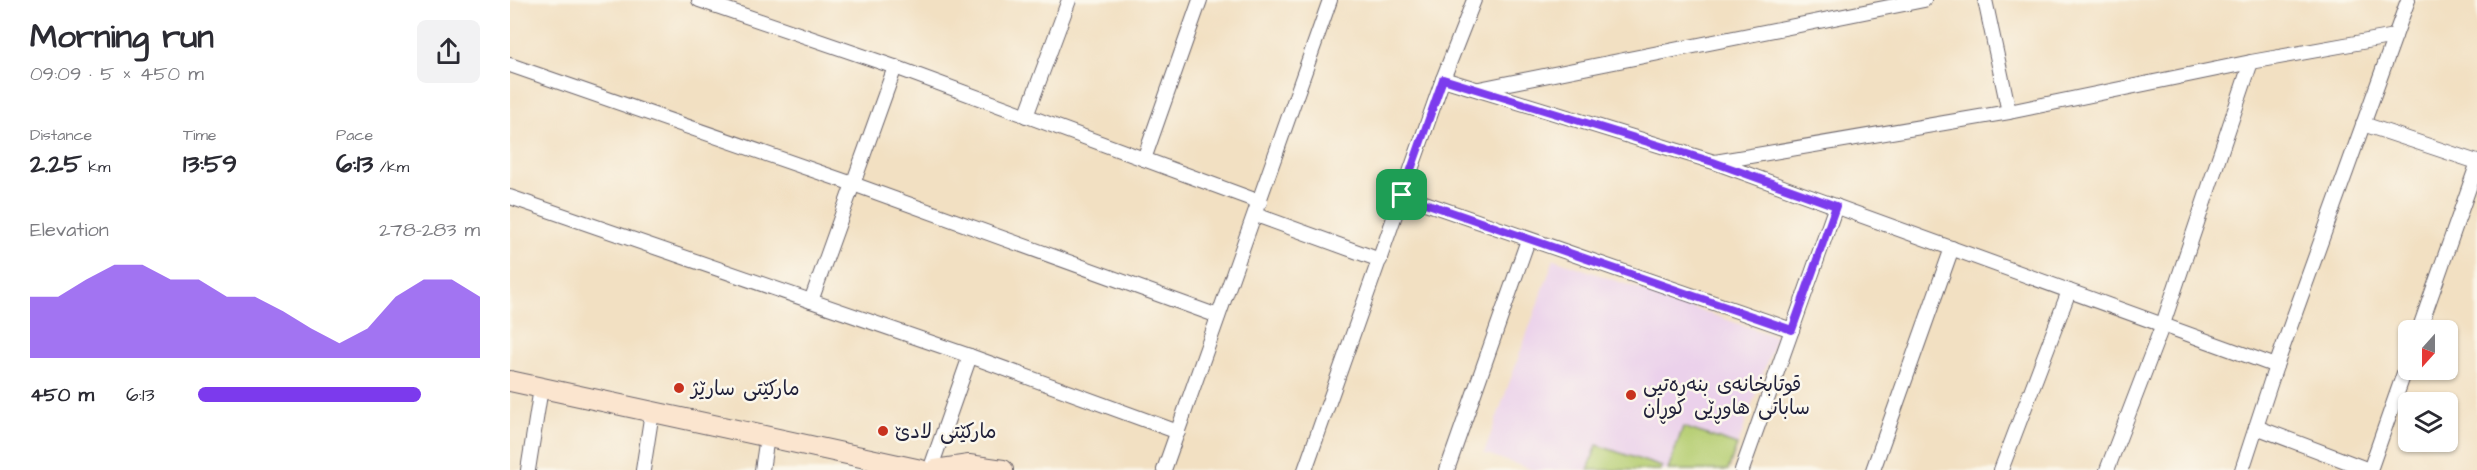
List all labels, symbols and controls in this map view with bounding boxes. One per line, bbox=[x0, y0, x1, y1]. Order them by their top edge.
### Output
text: Morning run bbox=[30, 14, 214, 60]
button: share bbox=[417, 20, 480, 83]
text: 09:09 · 5 × 450 m bbox=[30, 60, 204, 88]
text: Distance bbox=[30, 124, 92, 146]
text: Time bbox=[183, 124, 217, 146]
text: Pace bbox=[336, 124, 373, 146]
text: 2.25 bbox=[30, 146, 82, 182]
text: 13:59 bbox=[183, 146, 237, 182]
text: 6:13 bbox=[336, 146, 373, 182]
text: km bbox=[82, 156, 111, 178]
text: /km bbox=[373, 156, 409, 178]
pin bbox=[1376, 169, 1427, 220]
icon: arrive bbox=[1385, 178, 1418, 211]
text: Elevation bbox=[30, 216, 109, 244]
text: 278–283 m bbox=[379, 216, 480, 244]
north arrow bbox=[2398, 320, 2458, 380]
map controls bbox=[2398, 320, 2458, 452]
place label: قوتابخانەی بنەڕەتیی ساباتی هاوڕێی کوڕان bbox=[1643, 371, 1810, 424]
place label: مارکێتی سارێژ bbox=[689, 375, 800, 403]
text: 450 m bbox=[30, 381, 94, 409]
text: 6:13 bbox=[126, 381, 155, 409]
marker: مارکێتی سارێژ bbox=[672, 381, 686, 395]
marker: قوتابخانەی بنەڕەتیی ساباتی هاوڕێی کوڕان bbox=[1624, 388, 1638, 402]
button: layers bbox=[2398, 392, 2458, 452]
place label: ماركێتی لادێ bbox=[895, 418, 997, 446]
marker: ماركێتی لادێ bbox=[876, 424, 890, 438]

